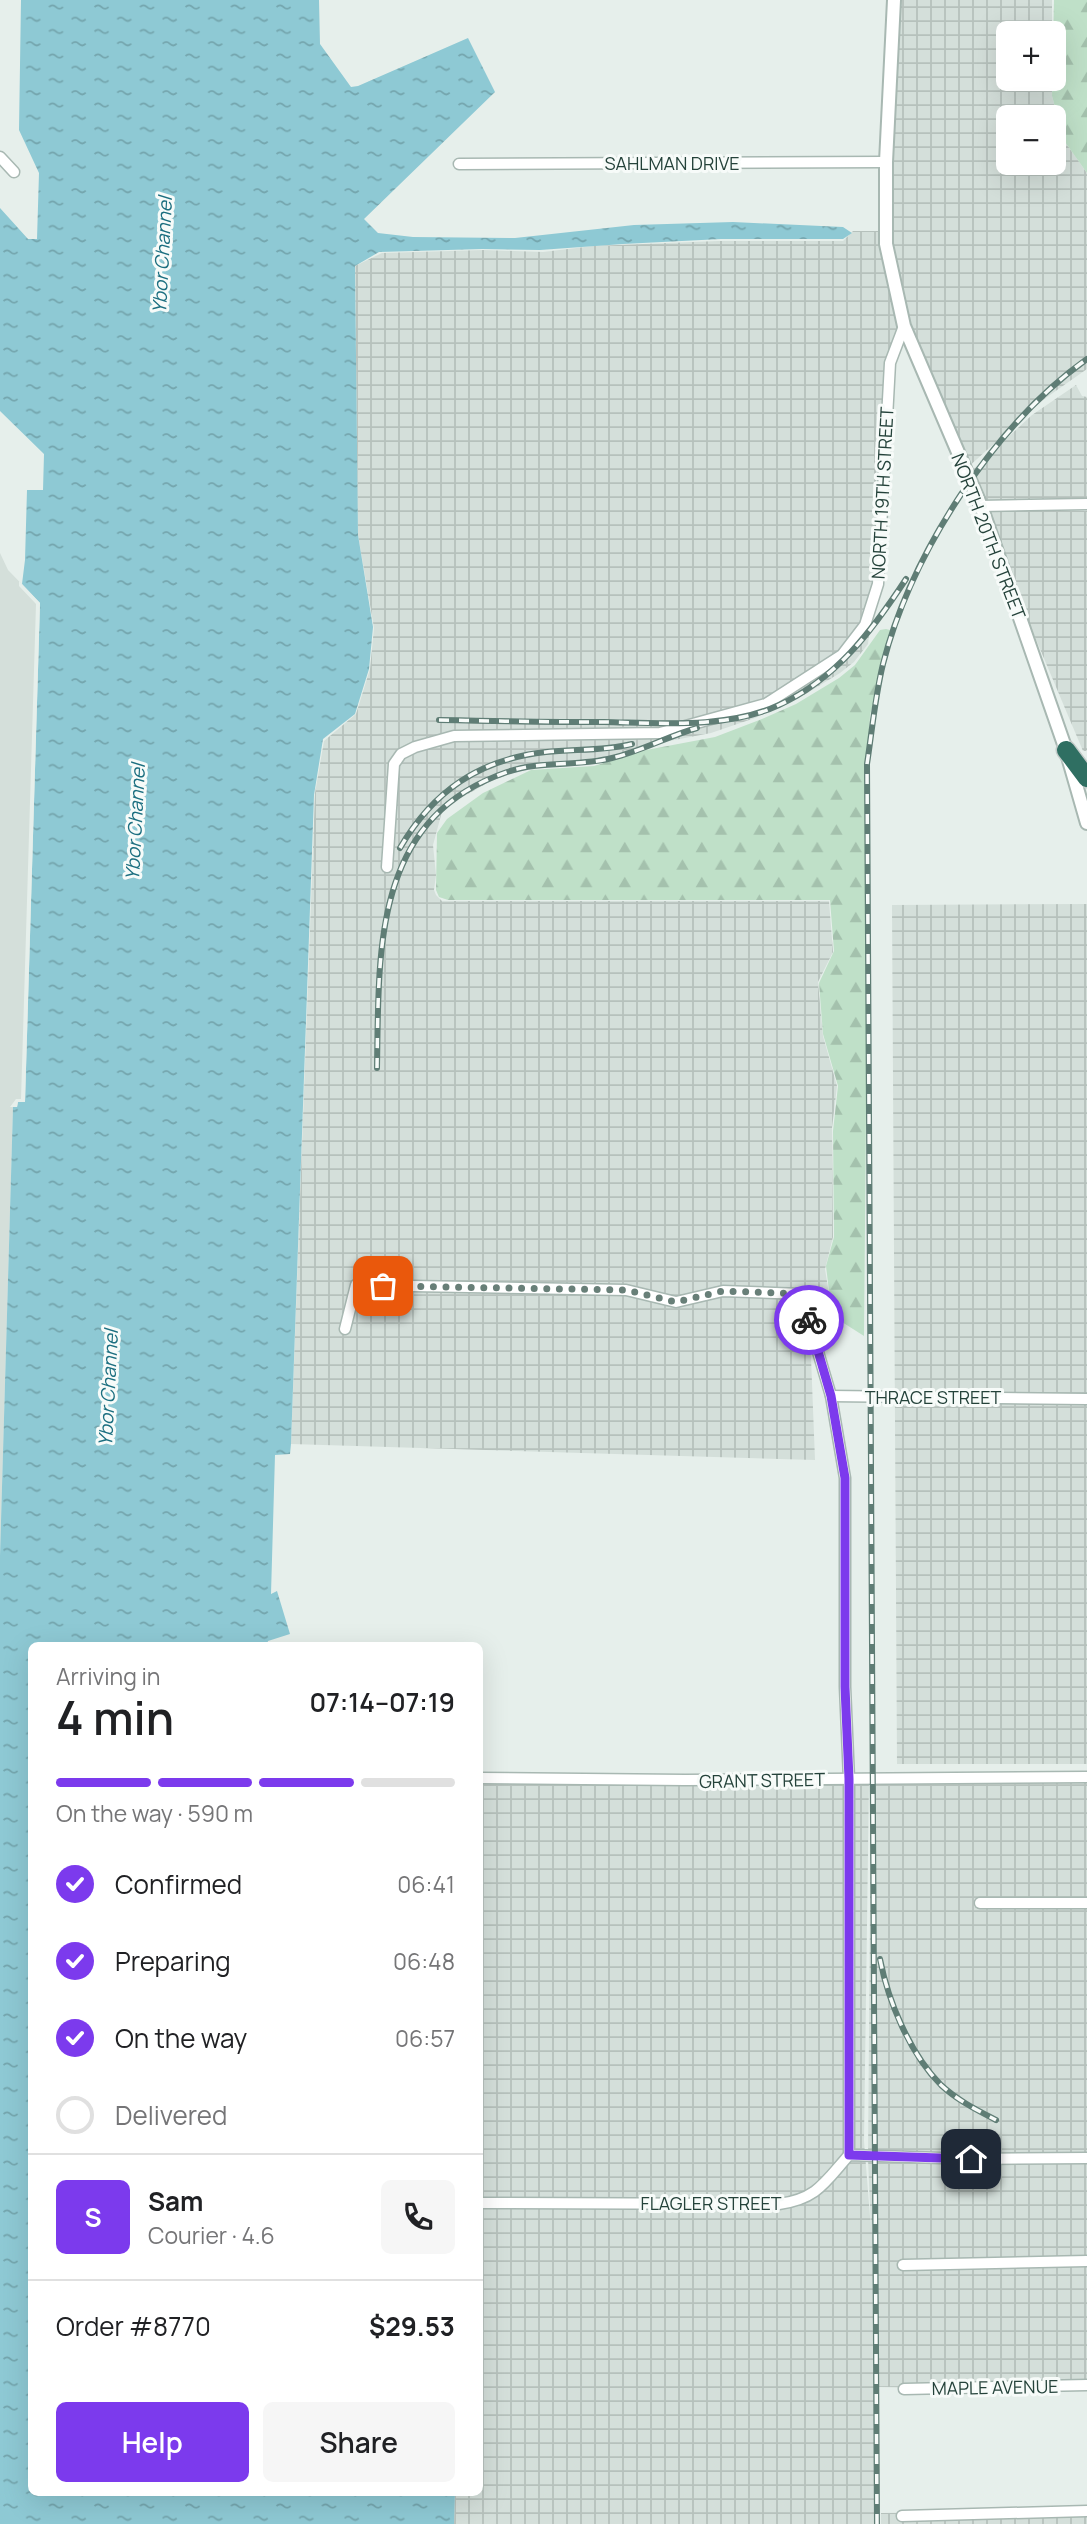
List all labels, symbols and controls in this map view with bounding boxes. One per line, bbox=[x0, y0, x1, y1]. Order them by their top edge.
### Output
map controls bbox=[996, 21, 1066, 175]
button: + bbox=[996, 21, 1066, 91]
button: − bbox=[996, 105, 1066, 175]
street label: SAHLMAN DRIVE bbox=[604, 151, 740, 175]
water label: Ybor Channel bbox=[146, 193, 178, 314]
street label: NORTH 19TH STREET bbox=[865, 406, 899, 580]
street label: NORTH 20TH STREET bbox=[946, 450, 1032, 623]
water label: Ybor Channel bbox=[119, 760, 151, 881]
pin bbox=[353, 1256, 413, 1316]
icon: bag bbox=[364, 1267, 402, 1305]
courier bbox=[774, 1285, 844, 1355]
icon: bike bbox=[790, 1301, 828, 1339]
water label: Ybor Channel bbox=[92, 1326, 124, 1447]
street label: THRACE STREET bbox=[865, 1385, 1002, 1409]
text: Arriving in bbox=[56, 1660, 161, 1692]
text: 07:14–07:19 bbox=[310, 1684, 455, 1720]
text: 4 min bbox=[56, 1686, 174, 1749]
street label: GRANT STREET bbox=[699, 1767, 825, 1793]
text: On the way · 590 m bbox=[56, 1797, 253, 1829]
icon: check bbox=[56, 1865, 94, 1903]
text: Confirmed bbox=[115, 1866, 242, 1902]
text: 06:41 bbox=[397, 1868, 455, 1900]
icon: check bbox=[56, 1942, 94, 1980]
text: Preparing bbox=[115, 1943, 231, 1979]
text: 06:48 bbox=[393, 1945, 455, 1977]
icon: check bbox=[56, 2019, 94, 2057]
text: On the way bbox=[115, 2020, 247, 2056]
text: 06:57 bbox=[395, 2022, 455, 2054]
text: Delivered bbox=[115, 2097, 227, 2133]
pin bbox=[941, 2129, 1001, 2189]
icon: home bbox=[952, 2140, 990, 2178]
button: phone bbox=[381, 2180, 455, 2254]
text: Sam bbox=[148, 2183, 203, 2219]
street label: FLAGLER STREET bbox=[641, 2191, 782, 2215]
text: S bbox=[84, 2199, 102, 2235]
text: Courier · 4.6 bbox=[148, 2219, 275, 2251]
text: Order #8770 bbox=[56, 2308, 211, 2344]
text: $29.53 bbox=[369, 2308, 455, 2344]
street label: MAPLE AVENUE bbox=[931, 2374, 1059, 2400]
button: Help bbox=[56, 2402, 249, 2482]
button: Share bbox=[263, 2402, 455, 2482]

